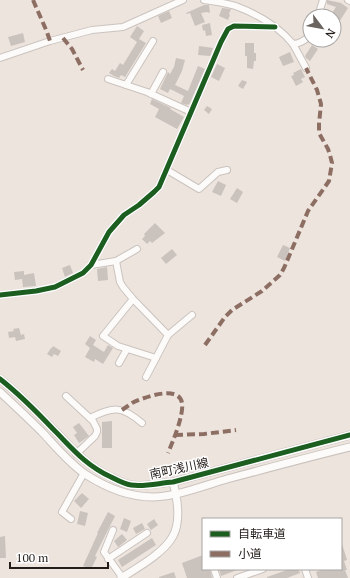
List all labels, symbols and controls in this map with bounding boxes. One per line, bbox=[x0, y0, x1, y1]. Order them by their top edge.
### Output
north arrow bbox=[302, 8, 342, 48]
text: N bbox=[322, 26, 339, 41]
street label: 南町浅川線 bbox=[148, 454, 210, 482]
legend bbox=[202, 518, 342, 570]
text: 自転車道 bbox=[238, 526, 286, 541]
scale bar bbox=[10, 544, 108, 570]
text: 小道 bbox=[238, 546, 262, 561]
text: 100 m bbox=[16, 550, 49, 565]

